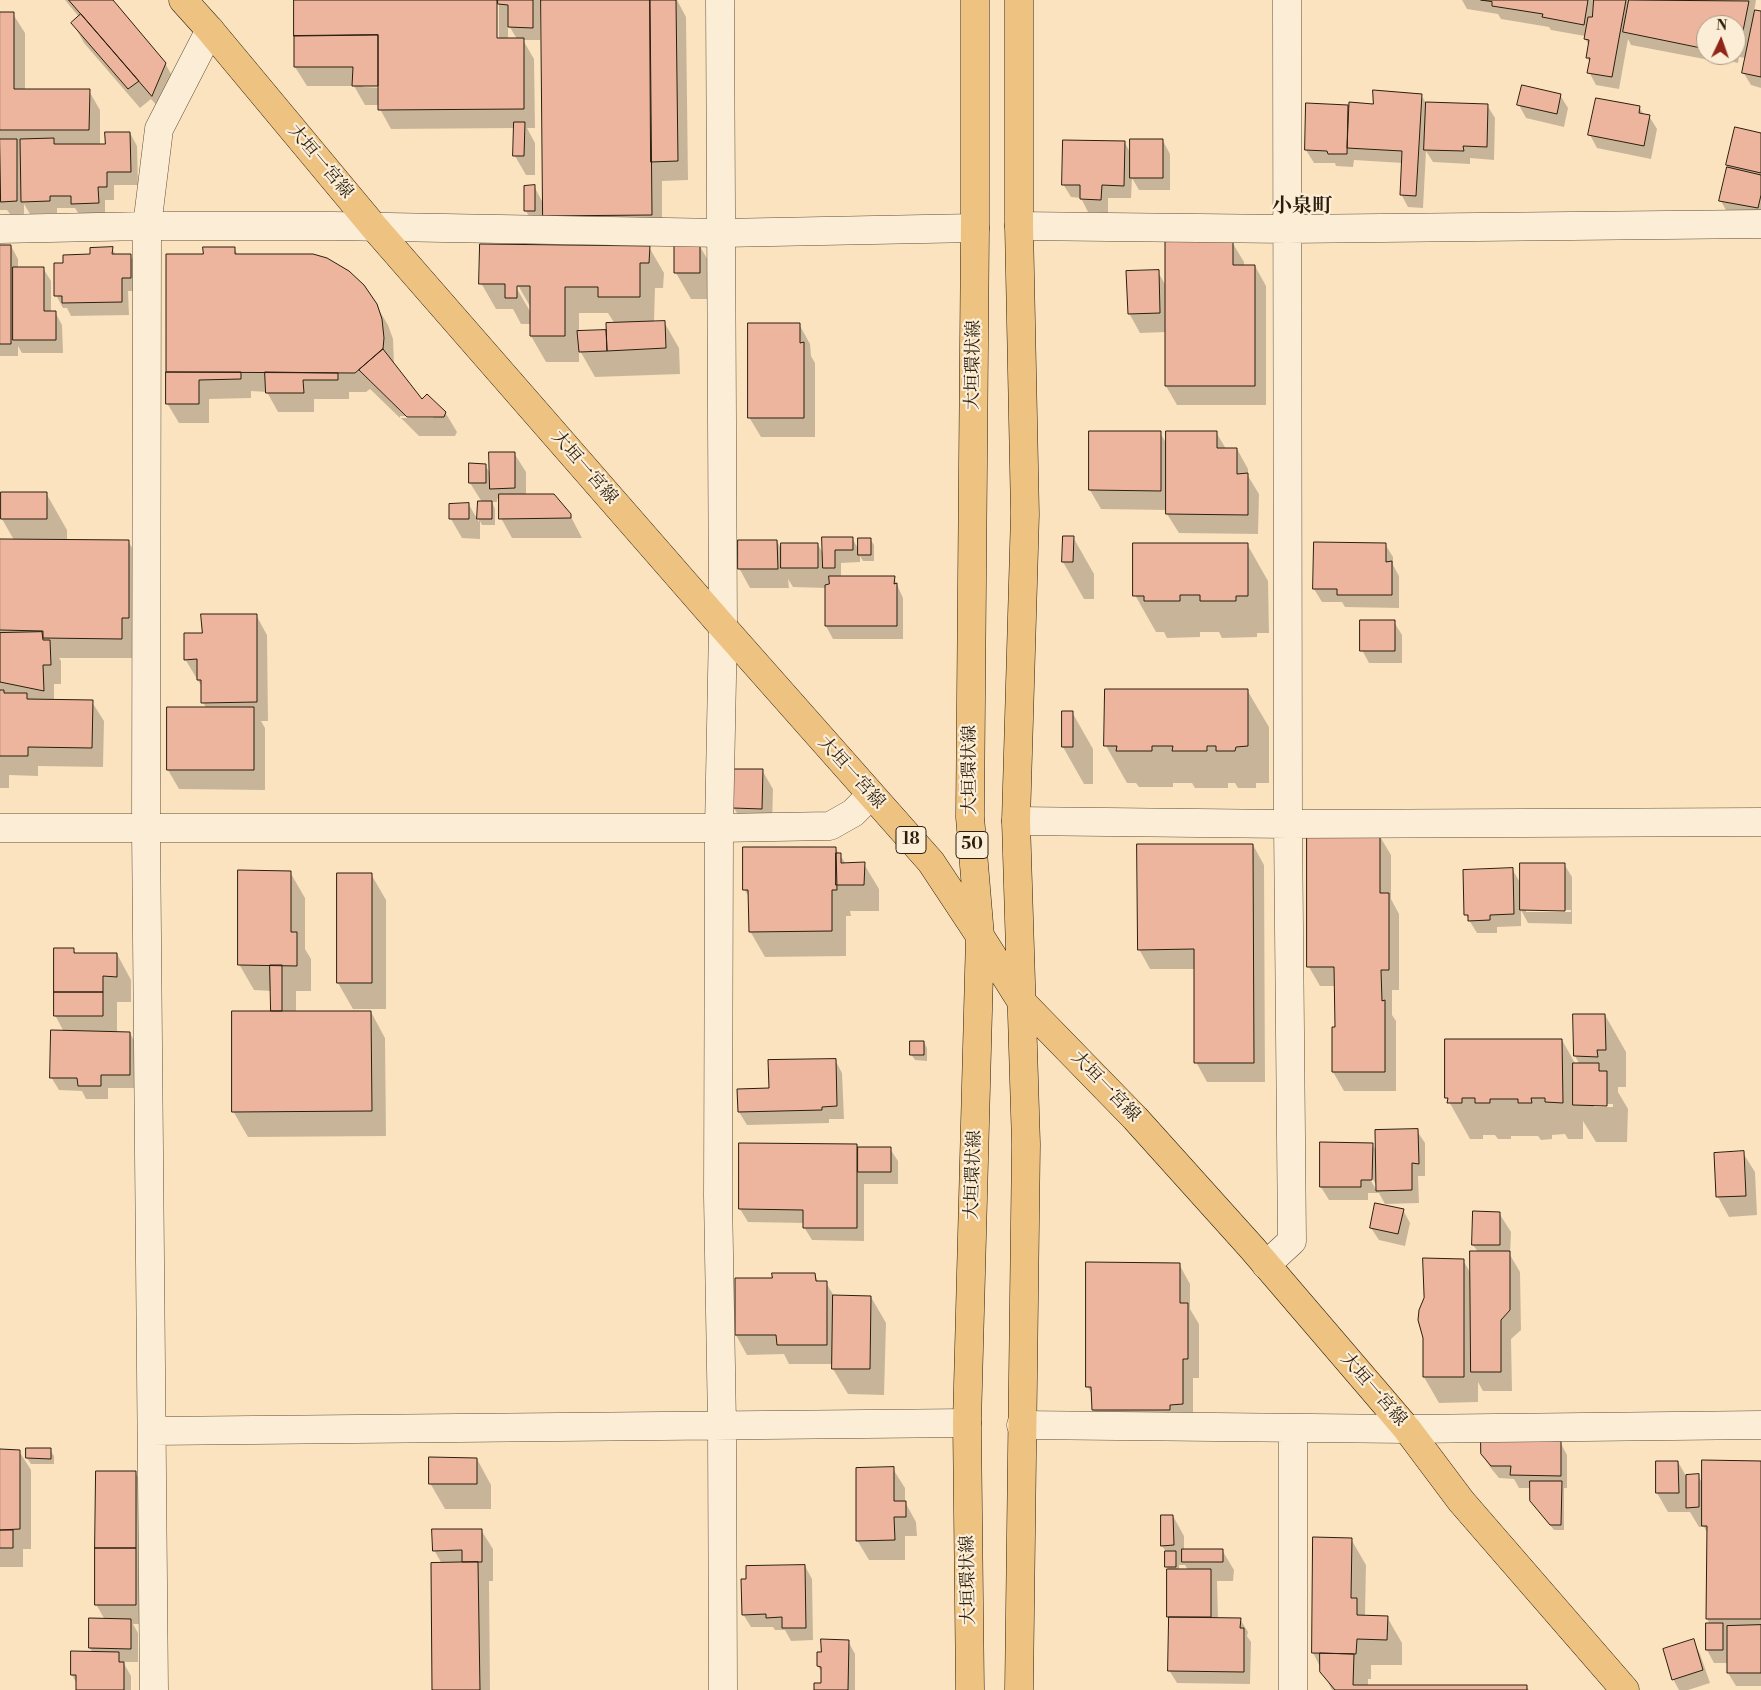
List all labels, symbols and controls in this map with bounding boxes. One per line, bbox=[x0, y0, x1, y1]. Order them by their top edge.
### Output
north arrow bbox=[1696, 15, 1746, 65]
text: N bbox=[1716, 17, 1728, 35]
street label: 大垣一宮線 bbox=[283, 121, 357, 203]
district label: 小泉町 bbox=[1272, 195, 1332, 219]
street label: 大垣環状線 bbox=[962, 320, 986, 410]
street label: 大垣一宮線 bbox=[546, 427, 622, 509]
street label: 大垣環状線 bbox=[960, 725, 982, 815]
street label: 大垣一宮線 bbox=[813, 732, 889, 814]
road number: 18 bbox=[896, 826, 926, 854]
road number: 50 bbox=[956, 832, 988, 858]
street label: 大垣一宮線 bbox=[1066, 1047, 1144, 1127]
street label: 大垣環状線 bbox=[962, 1130, 986, 1220]
street label: 大垣一宮線 bbox=[1335, 1349, 1411, 1431]
street label: 大垣環状線 bbox=[957, 1535, 981, 1625]

